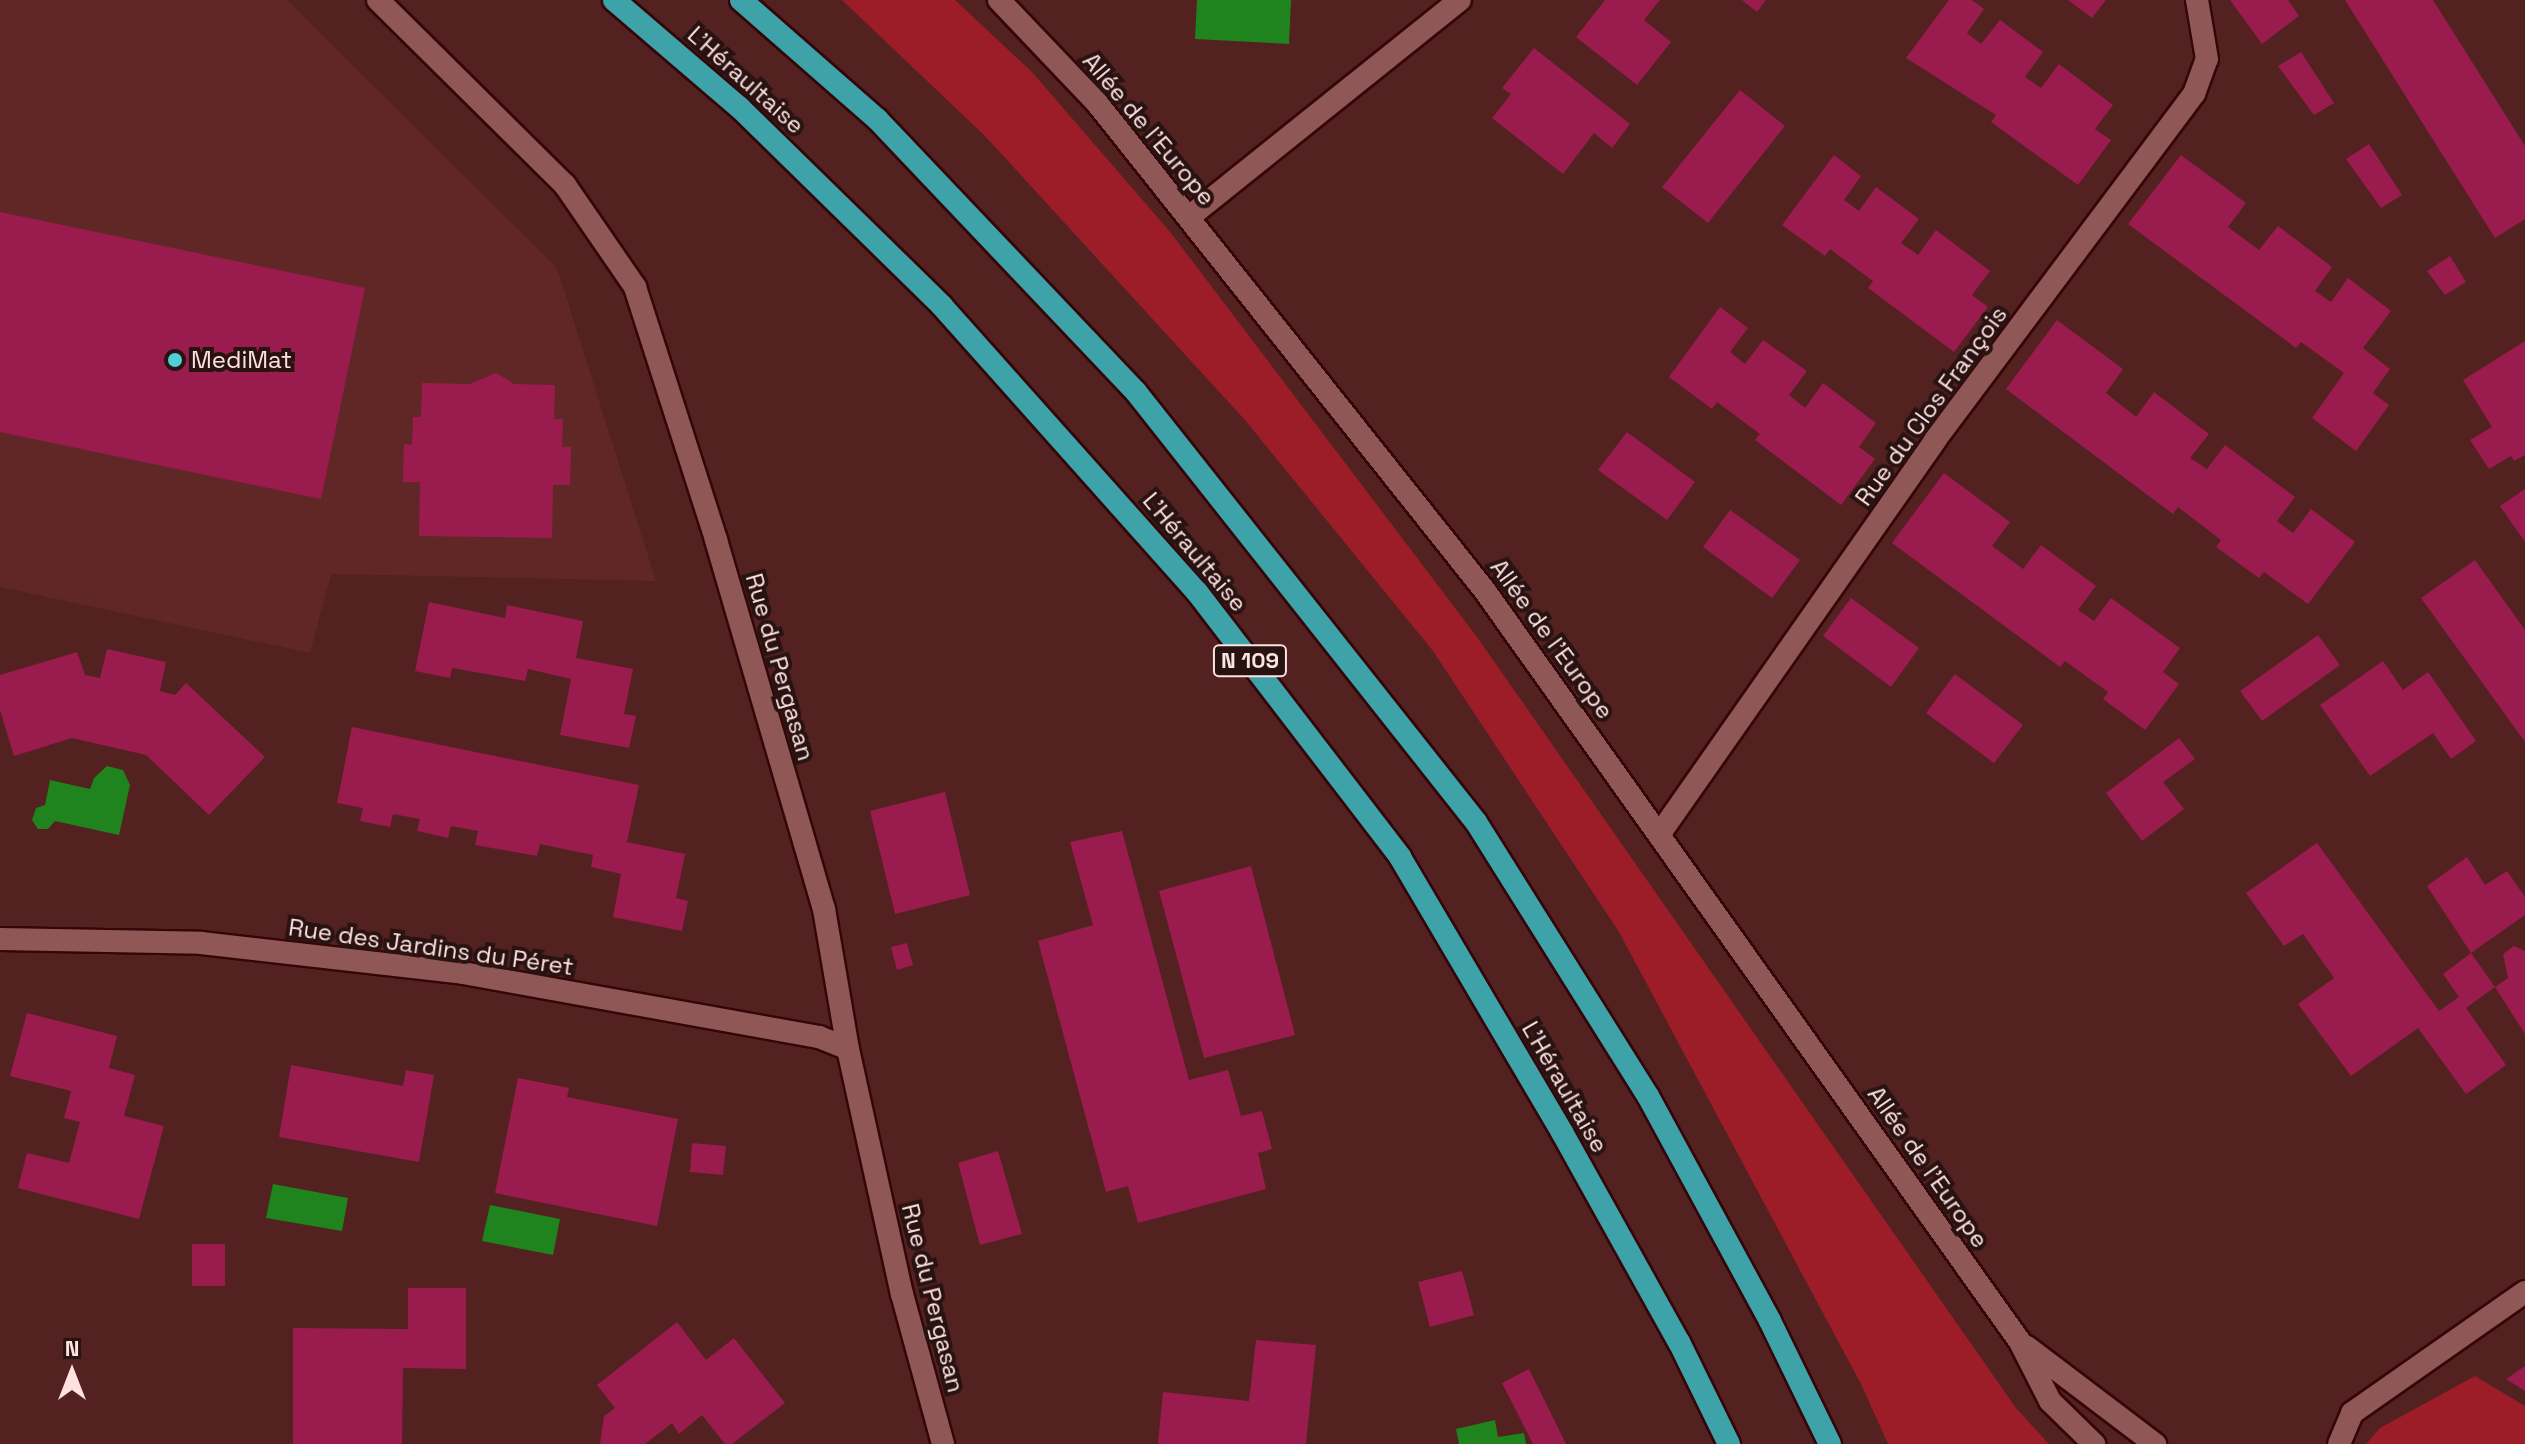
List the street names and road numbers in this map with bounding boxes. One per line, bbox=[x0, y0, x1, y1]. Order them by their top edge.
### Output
street label: L'Héraultaise bbox=[682, 20, 810, 140]
street label: Allée de l'Europe bbox=[1077, 47, 1221, 211]
street label: Rue du Clos François bbox=[1849, 301, 2013, 511]
street label: L'Héraultaise bbox=[1137, 487, 1253, 617]
street label: Allée de l'Europe bbox=[1484, 553, 1620, 725]
street label: Rue du Pergasan bbox=[739, 570, 821, 764]
road number: N 109 bbox=[1212, 643, 1288, 679]
street label: Rue des Jardins du Péret bbox=[287, 913, 575, 981]
street label: L'Héraultaise bbox=[1516, 1016, 1614, 1158]
street label: Allée de l'Europe bbox=[1862, 1081, 1994, 1253]
street label: Rue du Pergasan bbox=[896, 1201, 970, 1395]

